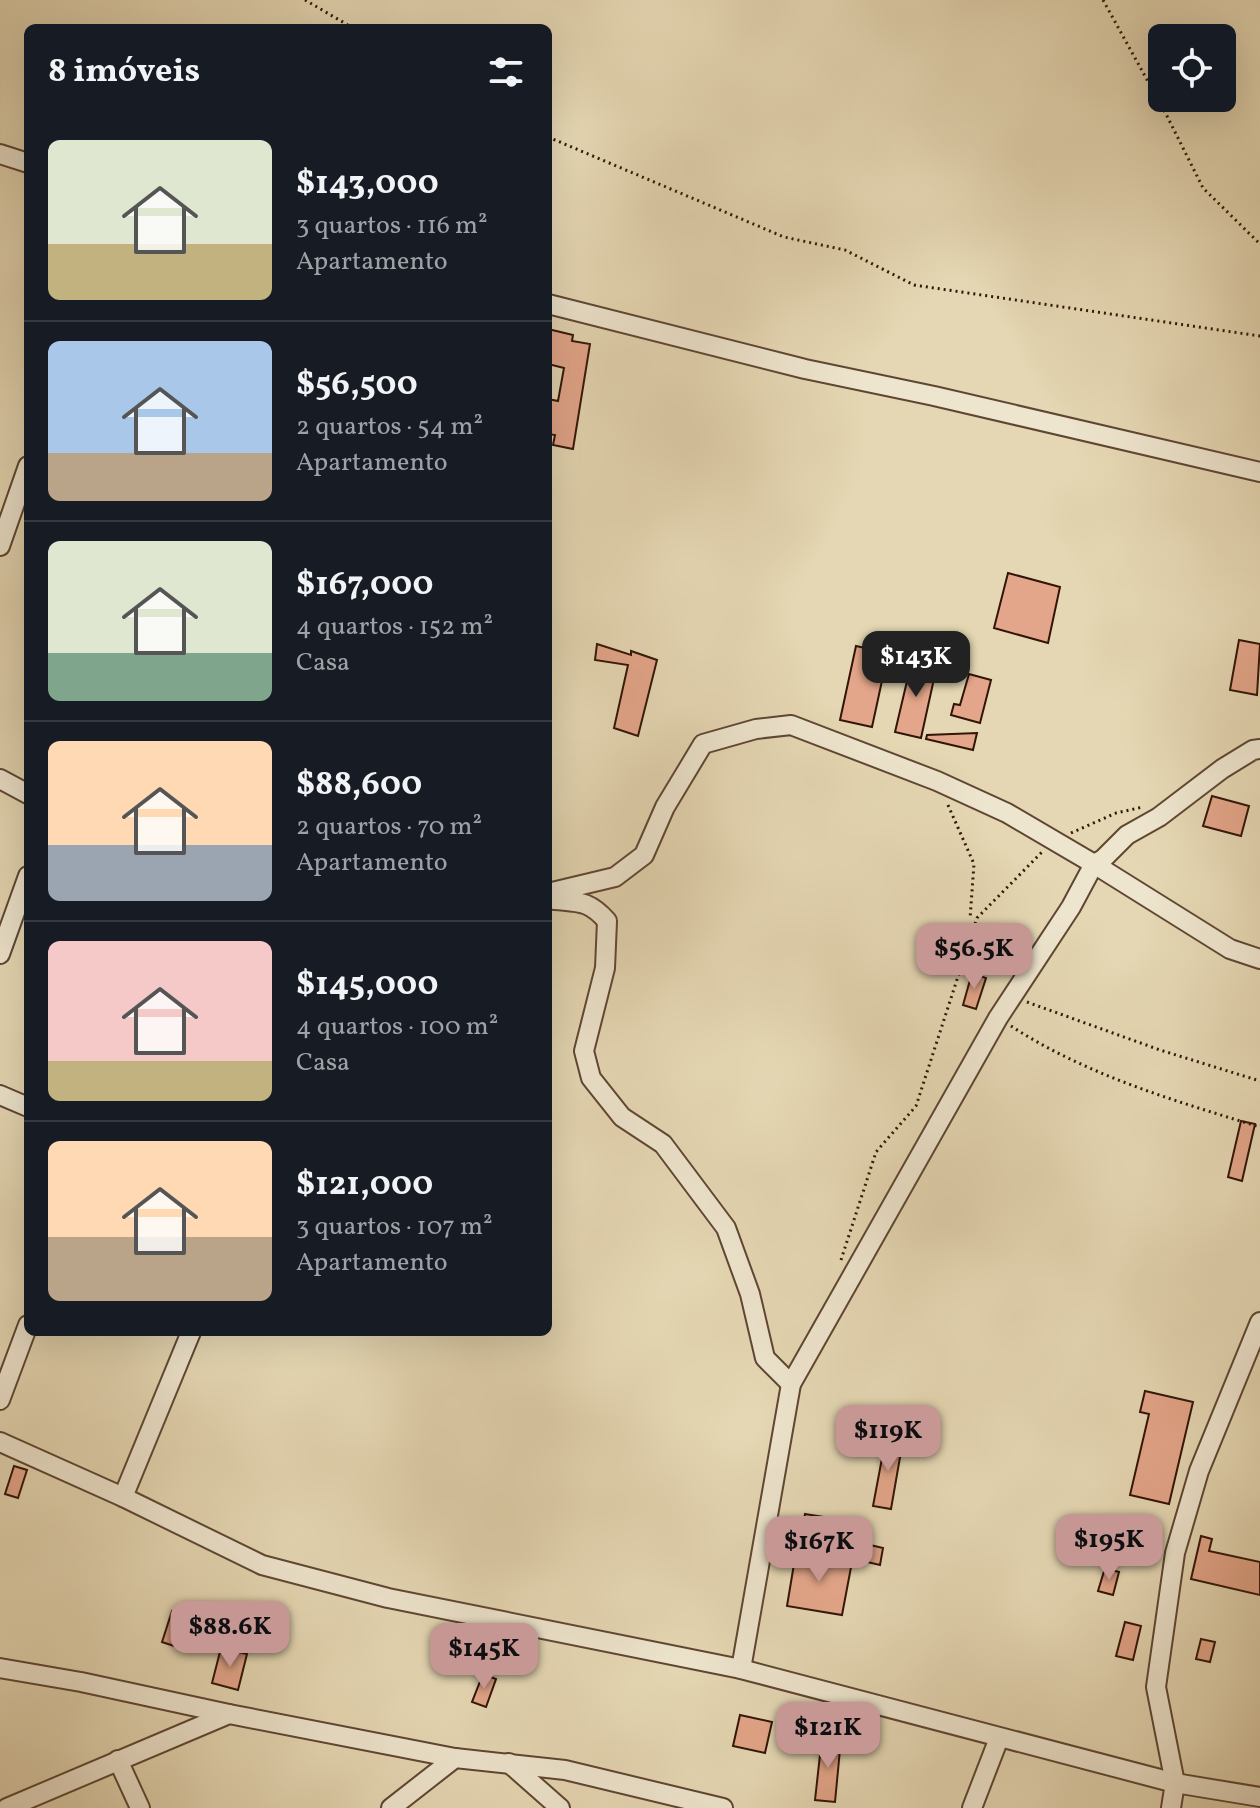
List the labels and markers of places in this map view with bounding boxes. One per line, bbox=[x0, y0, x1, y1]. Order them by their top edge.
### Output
pin: $143K bbox=[860, 631, 972, 699]
pin: $56.5K bbox=[909, 923, 1039, 991]
pin: $119K bbox=[832, 1405, 944, 1473]
pin: $195K bbox=[1053, 1514, 1165, 1582]
pin: $167K bbox=[763, 1516, 875, 1584]
pin: $88.6K bbox=[165, 1601, 295, 1669]
pin: $145K bbox=[428, 1623, 540, 1691]
pin: $121K bbox=[772, 1702, 884, 1770]

